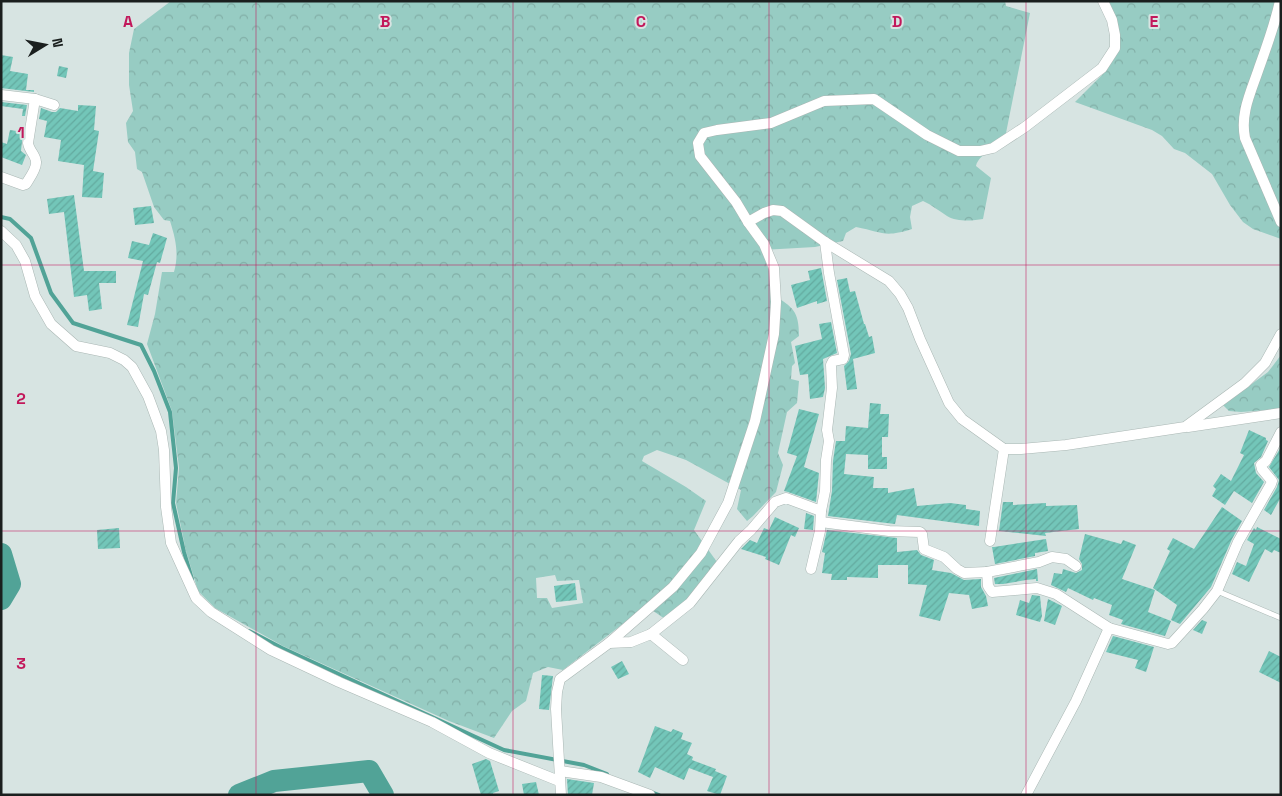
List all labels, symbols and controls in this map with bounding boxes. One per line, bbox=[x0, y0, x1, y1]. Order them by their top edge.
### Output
text: A bbox=[123, 11, 133, 32]
text: B bbox=[380, 11, 390, 32]
text: C bbox=[636, 11, 646, 32]
text: D bbox=[892, 11, 902, 32]
text: E bbox=[1150, 11, 1159, 32]
north arrow bbox=[20, 20, 70, 70]
text: N bbox=[48, 37, 67, 49]
text: 1 bbox=[17, 122, 25, 143]
text: 2 bbox=[16, 388, 26, 409]
text: 3 bbox=[16, 653, 26, 674]

